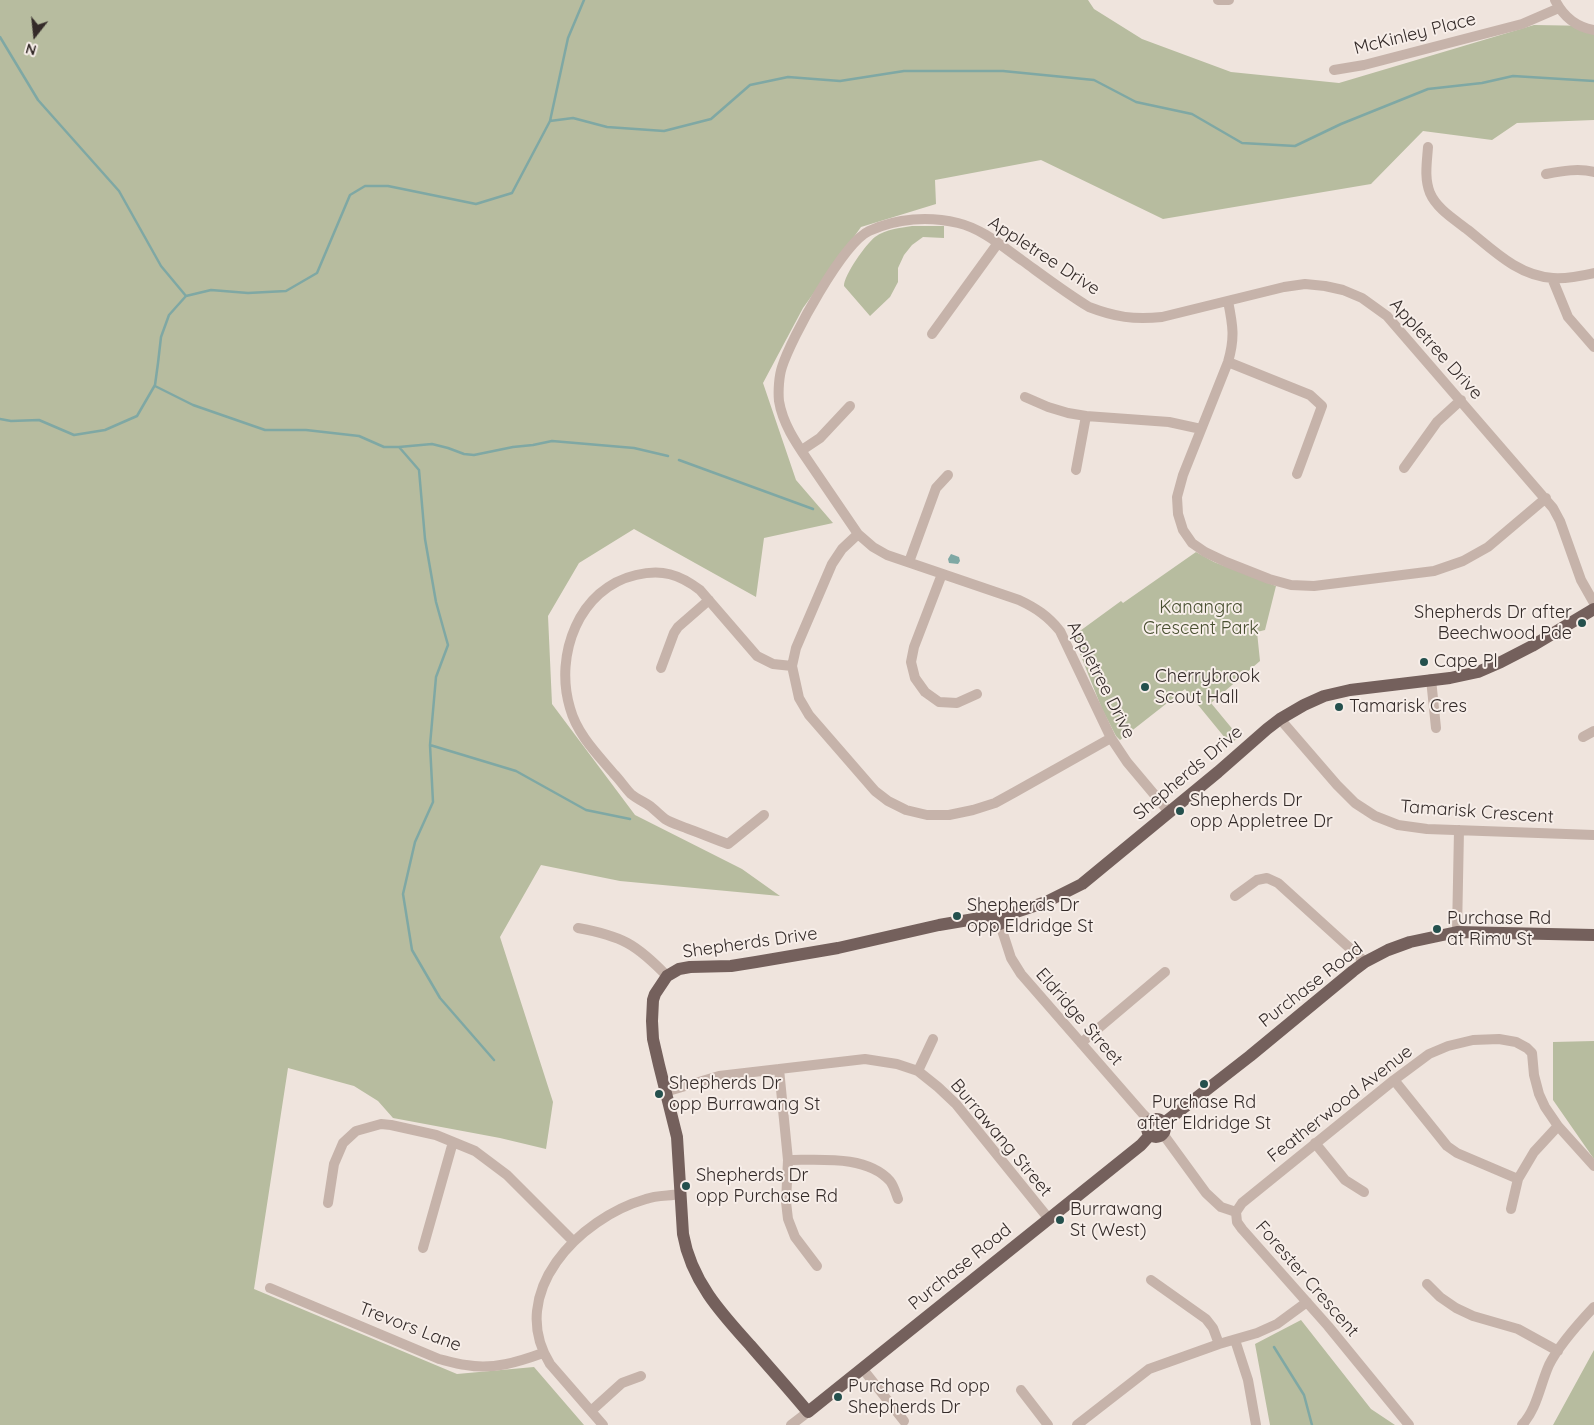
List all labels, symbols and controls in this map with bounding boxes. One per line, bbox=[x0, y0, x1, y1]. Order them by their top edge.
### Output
street label: McKinley Place bbox=[1352, 8, 1478, 60]
north arrow bbox=[10, 10, 60, 60]
text: N bbox=[23, 39, 38, 59]
street label: Appletree Drive bbox=[984, 212, 1104, 300]
street label: Appletree Drive bbox=[1385, 294, 1487, 404]
park label: Kanangra Crescent Park bbox=[1143, 597, 1259, 640]
place label: Shepherds Dr after Beechwood Pde bbox=[1414, 602, 1572, 644]
marker: Shepherds Dr after Beechwood Pde bbox=[1576, 617, 1588, 629]
street label: Appletree Drive bbox=[1062, 618, 1140, 742]
place label: Cape Pl bbox=[1434, 651, 1498, 673]
marker: Cape Pl bbox=[1418, 656, 1430, 668]
place label: Cherrybrook Scout Hall bbox=[1155, 666, 1260, 709]
marker: Cherrybrook Scout Hall bbox=[1139, 681, 1151, 693]
place label: Tamarisk Cres bbox=[1349, 696, 1467, 718]
marker: Tamarisk Cres bbox=[1333, 701, 1345, 713]
street label: Shepherds Drive bbox=[1129, 721, 1247, 825]
place label: Shepherds Dr opp Appletree Dr bbox=[1190, 790, 1333, 832]
street label: Tamarisk Crescent bbox=[1399, 796, 1555, 828]
marker: Shepherds Dr opp Appletree Dr bbox=[1174, 805, 1186, 817]
place label: Shepherds Dr opp Eldridge St bbox=[967, 895, 1094, 938]
place label: Purchase Rd at Rimu St bbox=[1447, 908, 1551, 951]
marker: Shepherds Dr opp Eldridge St bbox=[951, 910, 963, 922]
street label: Shepherds Drive bbox=[681, 923, 819, 963]
marker: Purchase Rd at Rimu St bbox=[1431, 923, 1443, 935]
street label: Purchase Road bbox=[1255, 938, 1367, 1032]
street label: Eldridge Street bbox=[1031, 964, 1127, 1070]
street label: Featherwood Avenue bbox=[1263, 1041, 1417, 1167]
place label: Shepherds Dr opp Burrawang St bbox=[669, 1073, 820, 1116]
street label: Burrawang Street bbox=[946, 1075, 1056, 1201]
marker: Purchase Rd after Eldridge St bbox=[1198, 1078, 1210, 1090]
marker: Shepherds Dr opp Burrawang St bbox=[653, 1088, 665, 1100]
place label: Purchase Rd after Eldridge St bbox=[1137, 1092, 1271, 1134]
place label: Shepherds Dr opp Purchase Rd bbox=[696, 1165, 838, 1208]
marker: Shepherds Dr opp Purchase Rd bbox=[680, 1180, 692, 1192]
place label: Burrawang St (West) bbox=[1070, 1199, 1163, 1242]
marker: Burrawang St (West) bbox=[1054, 1214, 1066, 1226]
street label: Forester Crescent bbox=[1251, 1216, 1363, 1342]
street label: Purchase Road bbox=[904, 1219, 1016, 1315]
street label: Trevors Lane bbox=[356, 1298, 464, 1356]
place label: Purchase Rd opp Shepherds Dr bbox=[848, 1376, 990, 1418]
marker: Purchase Rd opp Shepherds Dr bbox=[832, 1391, 844, 1403]

